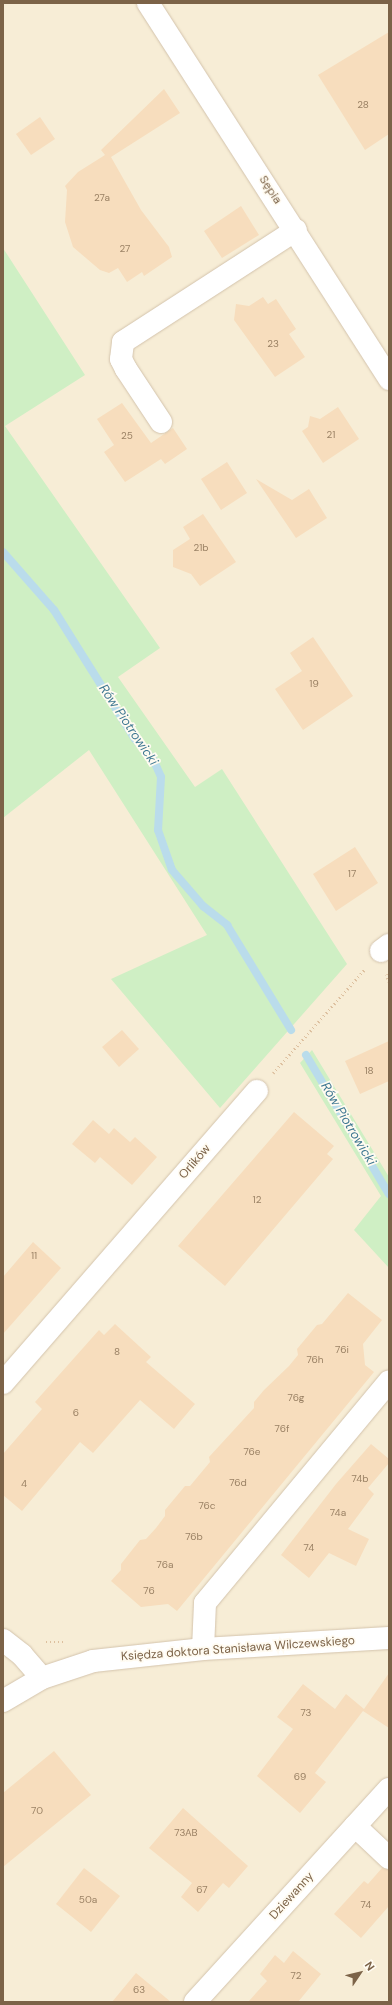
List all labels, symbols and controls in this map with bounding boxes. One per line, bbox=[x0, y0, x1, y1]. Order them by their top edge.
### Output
house number: 28 bbox=[357, 99, 369, 111]
street label: Sępia bbox=[256, 173, 284, 207]
house number: 27a bbox=[94, 192, 110, 204]
house number: 27 bbox=[120, 243, 130, 255]
house number: 23 bbox=[267, 338, 279, 350]
house number: 21 bbox=[327, 429, 335, 441]
house number: 25 bbox=[121, 430, 133, 442]
house number: 21b bbox=[193, 542, 209, 554]
house number: 19 bbox=[309, 678, 319, 690]
water label: Rów Piotrowicki bbox=[95, 682, 161, 768]
house number: 17 bbox=[348, 868, 356, 880]
house number: 18 bbox=[364, 1065, 374, 1077]
water label: Rów Piotrowicki bbox=[317, 1080, 379, 1168]
street label: Orlików bbox=[176, 1142, 214, 1182]
house number: 12 bbox=[253, 1194, 261, 1206]
house number: 11 bbox=[31, 1250, 37, 1262]
house number: 76i bbox=[335, 1344, 349, 1356]
house number: 8 bbox=[114, 1346, 120, 1358]
house number: 76h bbox=[306, 1354, 324, 1366]
house number: 76g bbox=[288, 1392, 304, 1404]
house number: 6 bbox=[73, 1407, 79, 1419]
house number: 76f bbox=[275, 1423, 289, 1435]
house number: 76e bbox=[243, 1446, 261, 1458]
house number: 74b bbox=[351, 1473, 369, 1485]
house number: 76d bbox=[229, 1477, 247, 1489]
house number: 4 bbox=[21, 1478, 27, 1490]
house number: 76c bbox=[198, 1500, 216, 1512]
house number: 74a bbox=[330, 1507, 346, 1519]
house number: 76b bbox=[185, 1531, 203, 1543]
house number: 74 bbox=[304, 1542, 314, 1554]
house number: 76a bbox=[157, 1559, 173, 1571]
house number: 76 bbox=[143, 1585, 155, 1597]
street label: Księdza doktora Stanisława Wilczewskiego bbox=[121, 1634, 355, 1664]
house number: 73 bbox=[301, 1707, 311, 1719]
house number: 69 bbox=[294, 1771, 306, 1783]
house number: 70 bbox=[31, 1805, 43, 1817]
house number: 73AB bbox=[174, 1827, 198, 1839]
street label: Dziewanny bbox=[267, 1869, 317, 1923]
house number: 67 bbox=[196, 1884, 208, 1896]
house number: 50a bbox=[79, 1894, 97, 1906]
house number: 74 bbox=[361, 1899, 371, 1911]
north arrow bbox=[340, 1953, 380, 1993]
text: N bbox=[362, 1959, 378, 1973]
house number: 72 bbox=[291, 1970, 301, 1982]
house number: 63 bbox=[133, 1984, 145, 1996]

